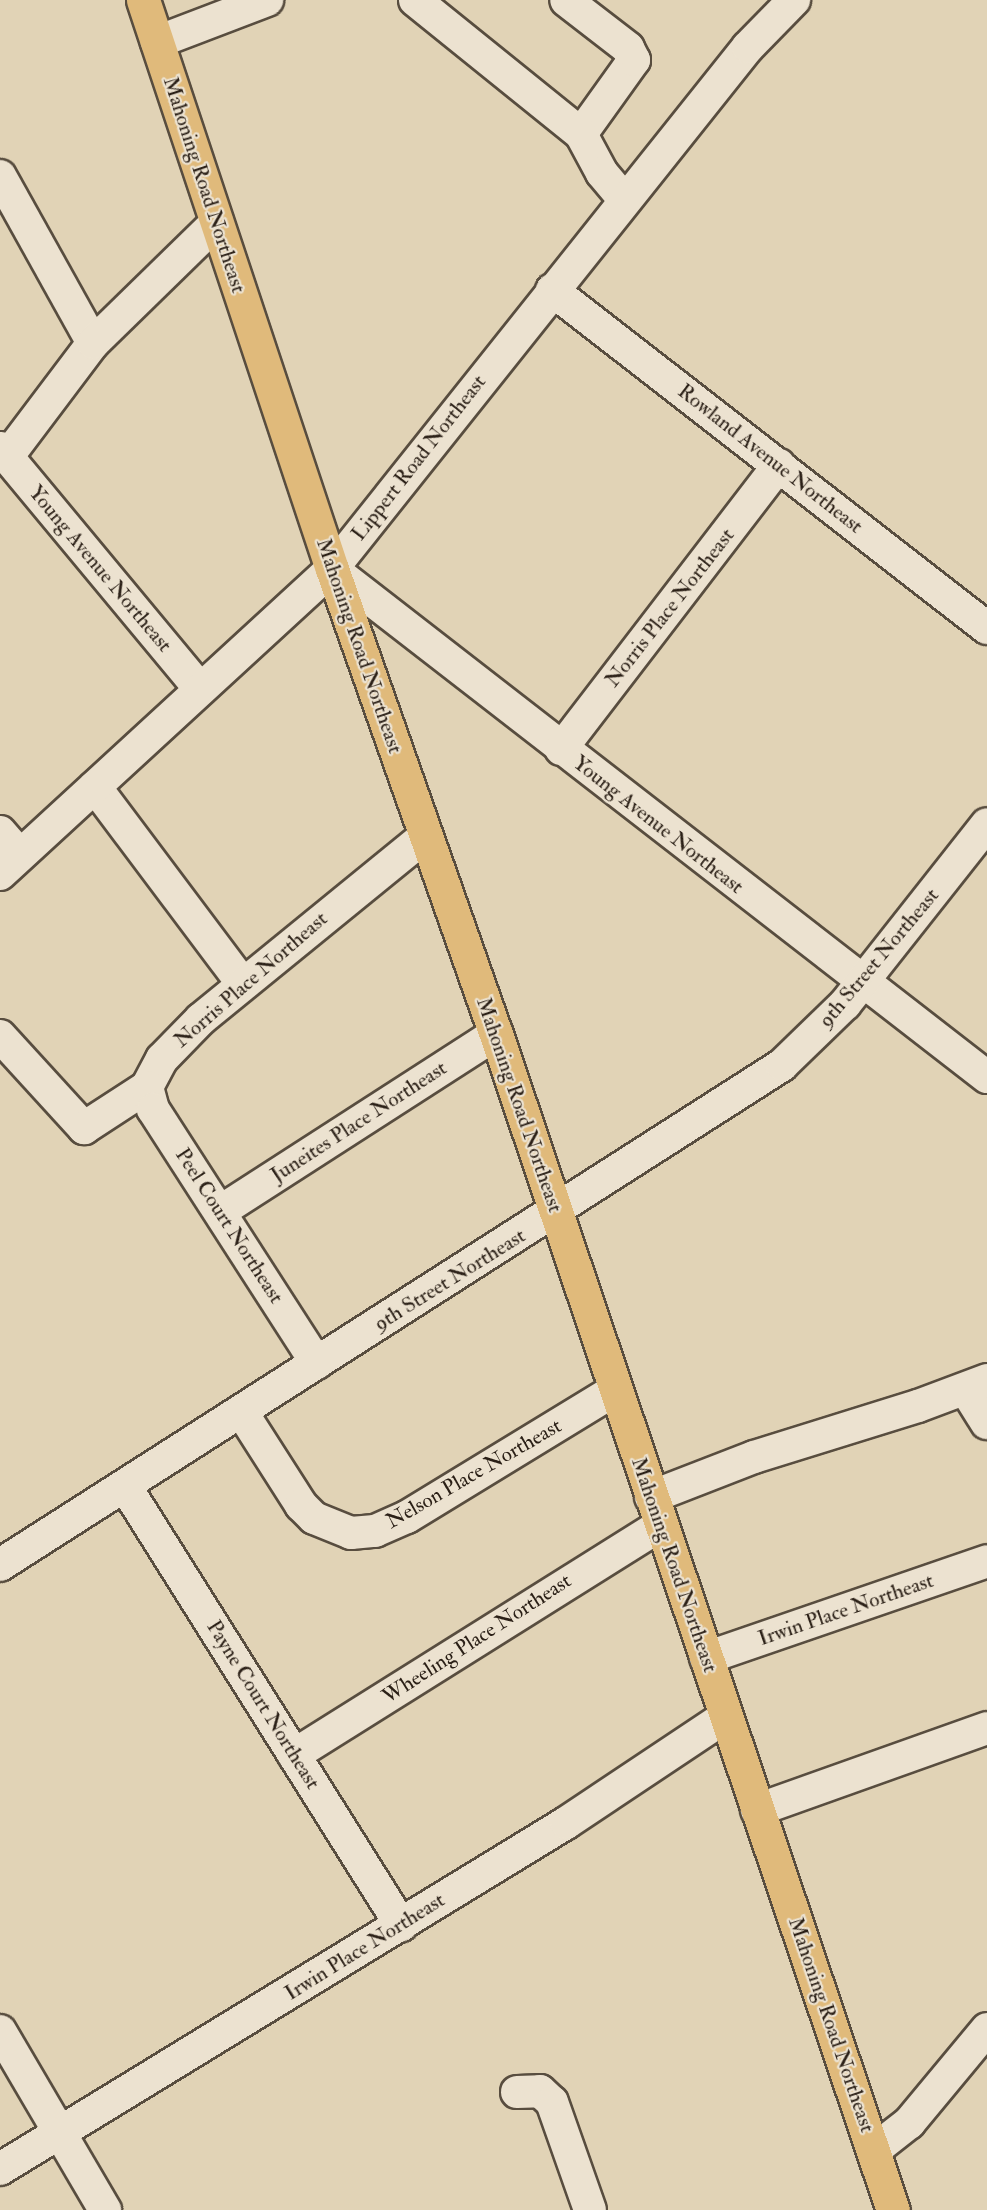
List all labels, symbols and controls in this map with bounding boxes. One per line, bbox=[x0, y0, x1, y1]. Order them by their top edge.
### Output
street label: Mahoning Road Northeast bbox=[157, 74, 251, 296]
street label: Lippert Road Northeast bbox=[346, 370, 492, 546]
street label: Rowland Avenue Northeast bbox=[672, 379, 868, 539]
street label: Young Avenue Northeast bbox=[23, 481, 177, 657]
street label: Norris Place Northeast bbox=[600, 524, 740, 692]
street label: Mahoning Road Northeast bbox=[310, 535, 408, 757]
street label: Young Avenue Northeast bbox=[568, 751, 748, 899]
street label: 9th Street Northeast bbox=[814, 883, 944, 1033]
street label: Norris Place Northeast bbox=[169, 907, 333, 1053]
street label: Mahoning Road Northeast bbox=[470, 994, 568, 1216]
street label: Juneites Place Northeast bbox=[266, 1056, 452, 1188]
street label: Peel Court Northeast bbox=[169, 1144, 289, 1308]
street label: 9th Street Northeast bbox=[370, 1223, 530, 1337]
street label: Nelson Place Northeast bbox=[382, 1413, 566, 1535]
street label: Mahoning Road Northeast bbox=[625, 1454, 723, 1676]
street label: Wheeling Place Northeast bbox=[378, 1568, 576, 1710]
street label: Irwin Place Northeast bbox=[755, 1568, 937, 1652]
street label: Payne Court Northeast bbox=[201, 1616, 325, 1794]
street label: Irwin Place Northeast bbox=[280, 1888, 450, 2006]
street label: Mahoning Road Northeast bbox=[782, 1914, 880, 2136]

